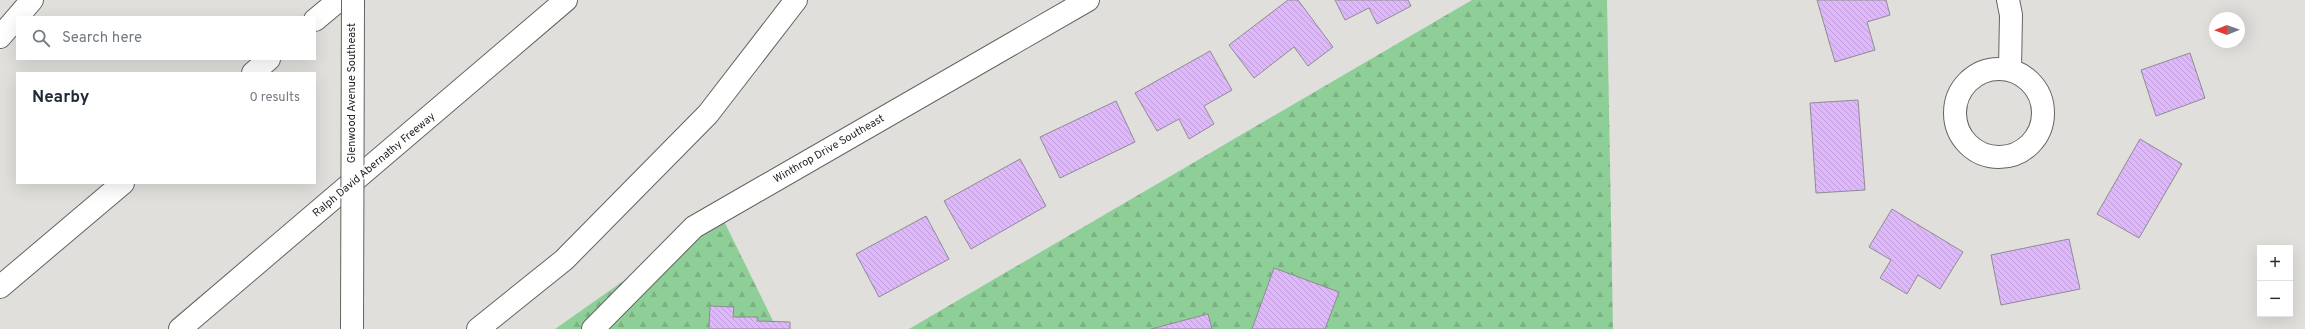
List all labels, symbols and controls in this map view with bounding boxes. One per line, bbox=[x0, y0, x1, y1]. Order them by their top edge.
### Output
north arrow bbox=[2209, 12, 2245, 48]
search box bbox=[16, 16, 316, 60]
street label: Glenwood Avenue Southeast bbox=[345, 23, 359, 163]
icon: search bbox=[30, 27, 52, 49]
text: Search here bbox=[62, 29, 142, 48]
text: Nearby bbox=[32, 87, 89, 109]
text: 0 results bbox=[249, 90, 300, 106]
street label: Ralph David Abernathy Freeway bbox=[310, 109, 438, 220]
street label: Winthrop Drive Southeast bbox=[771, 112, 887, 186]
map controls bbox=[2257, 245, 2293, 317]
button: + bbox=[2257, 245, 2293, 281]
button: − bbox=[2257, 281, 2293, 317]

